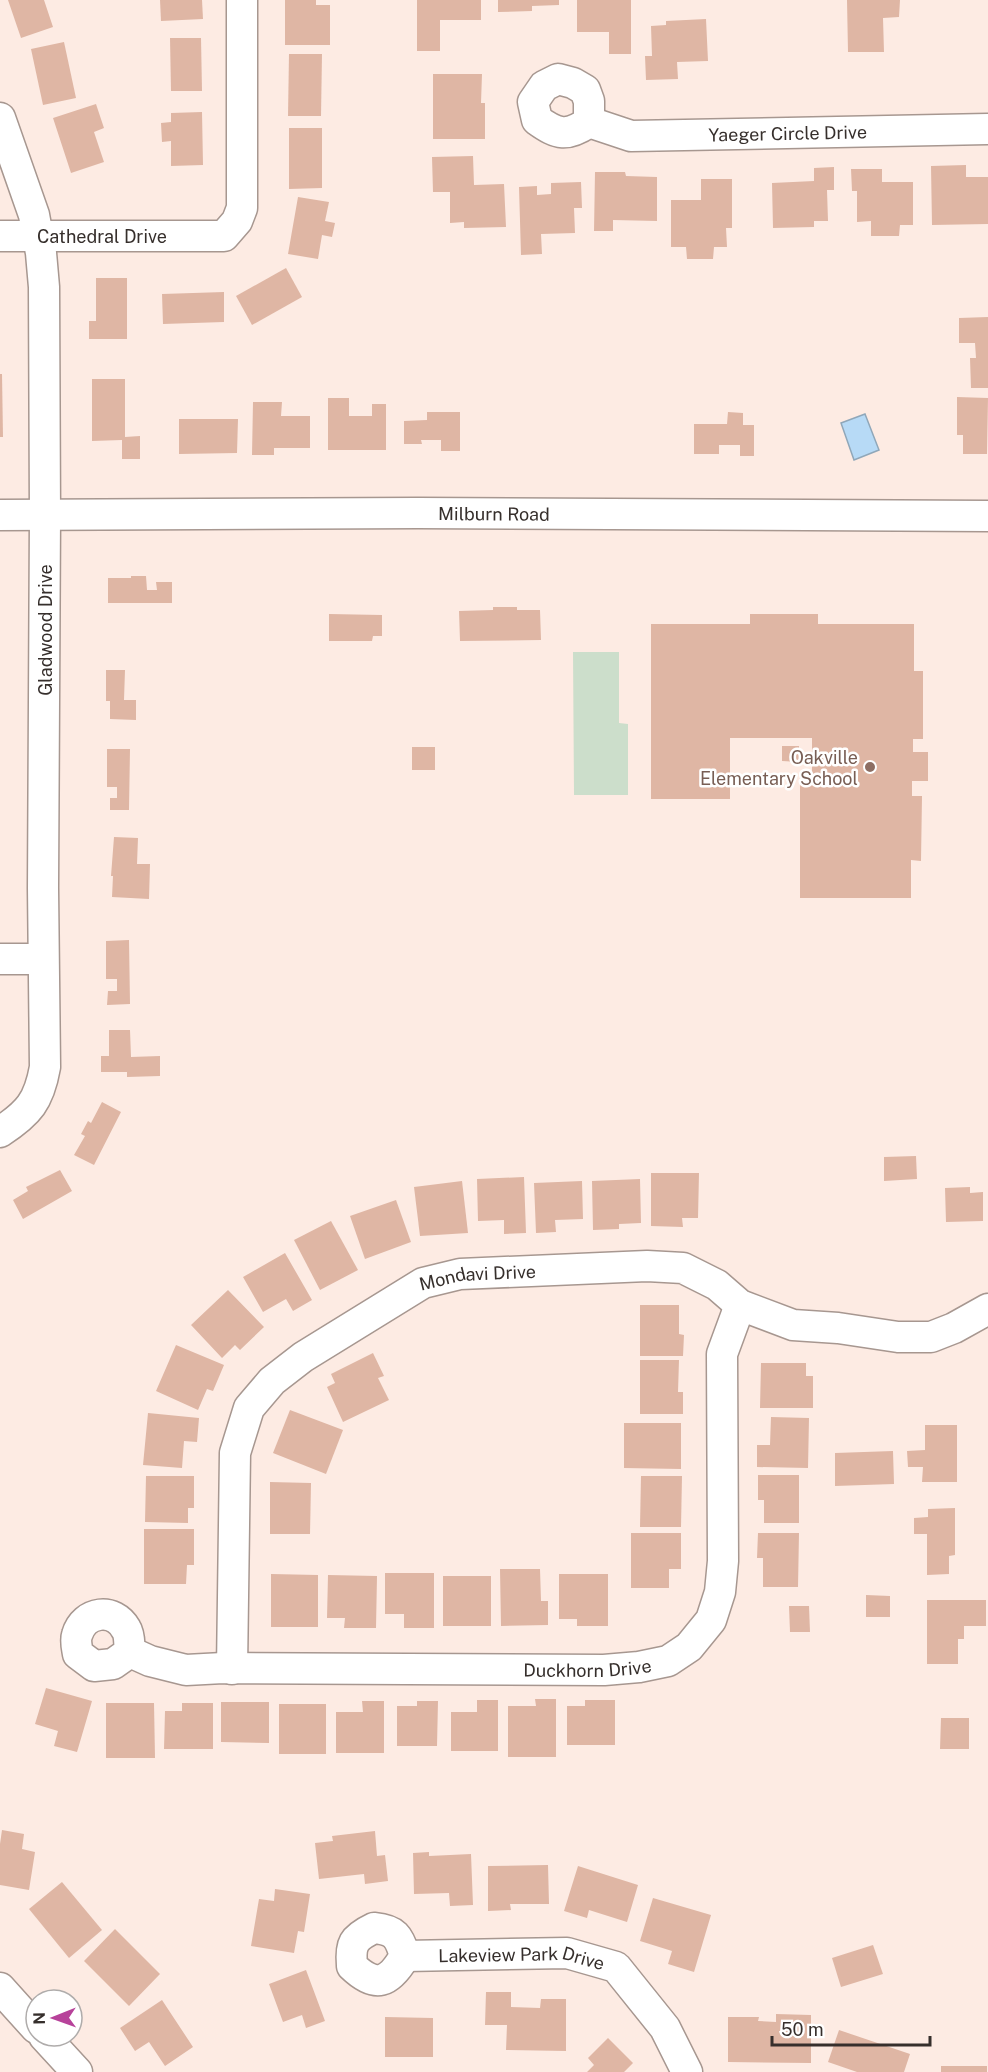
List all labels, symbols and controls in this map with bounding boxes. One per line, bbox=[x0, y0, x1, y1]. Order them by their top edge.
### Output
street label: Yaeger Circle Drive bbox=[708, 121, 867, 145]
street label: Cathedral Drive bbox=[37, 226, 167, 247]
street label: Milburn Road bbox=[438, 503, 550, 524]
street label: Gladwood Drive bbox=[35, 564, 56, 696]
place label: Oakville Elementary School bbox=[700, 747, 858, 789]
marker: Oakville Elementary School bbox=[863, 760, 877, 774]
street label: Mondavi Drive bbox=[417, 1260, 536, 1294]
street label: Duckhorn Drive bbox=[523, 1654, 653, 1680]
street label: Lakeview Park Drive bbox=[438, 1942, 607, 1974]
north arrow bbox=[24, 1988, 84, 2048]
scale bar bbox=[772, 2009, 930, 2047]
text: N bbox=[30, 2012, 49, 2025]
text: 50 m bbox=[781, 2019, 824, 2040]

